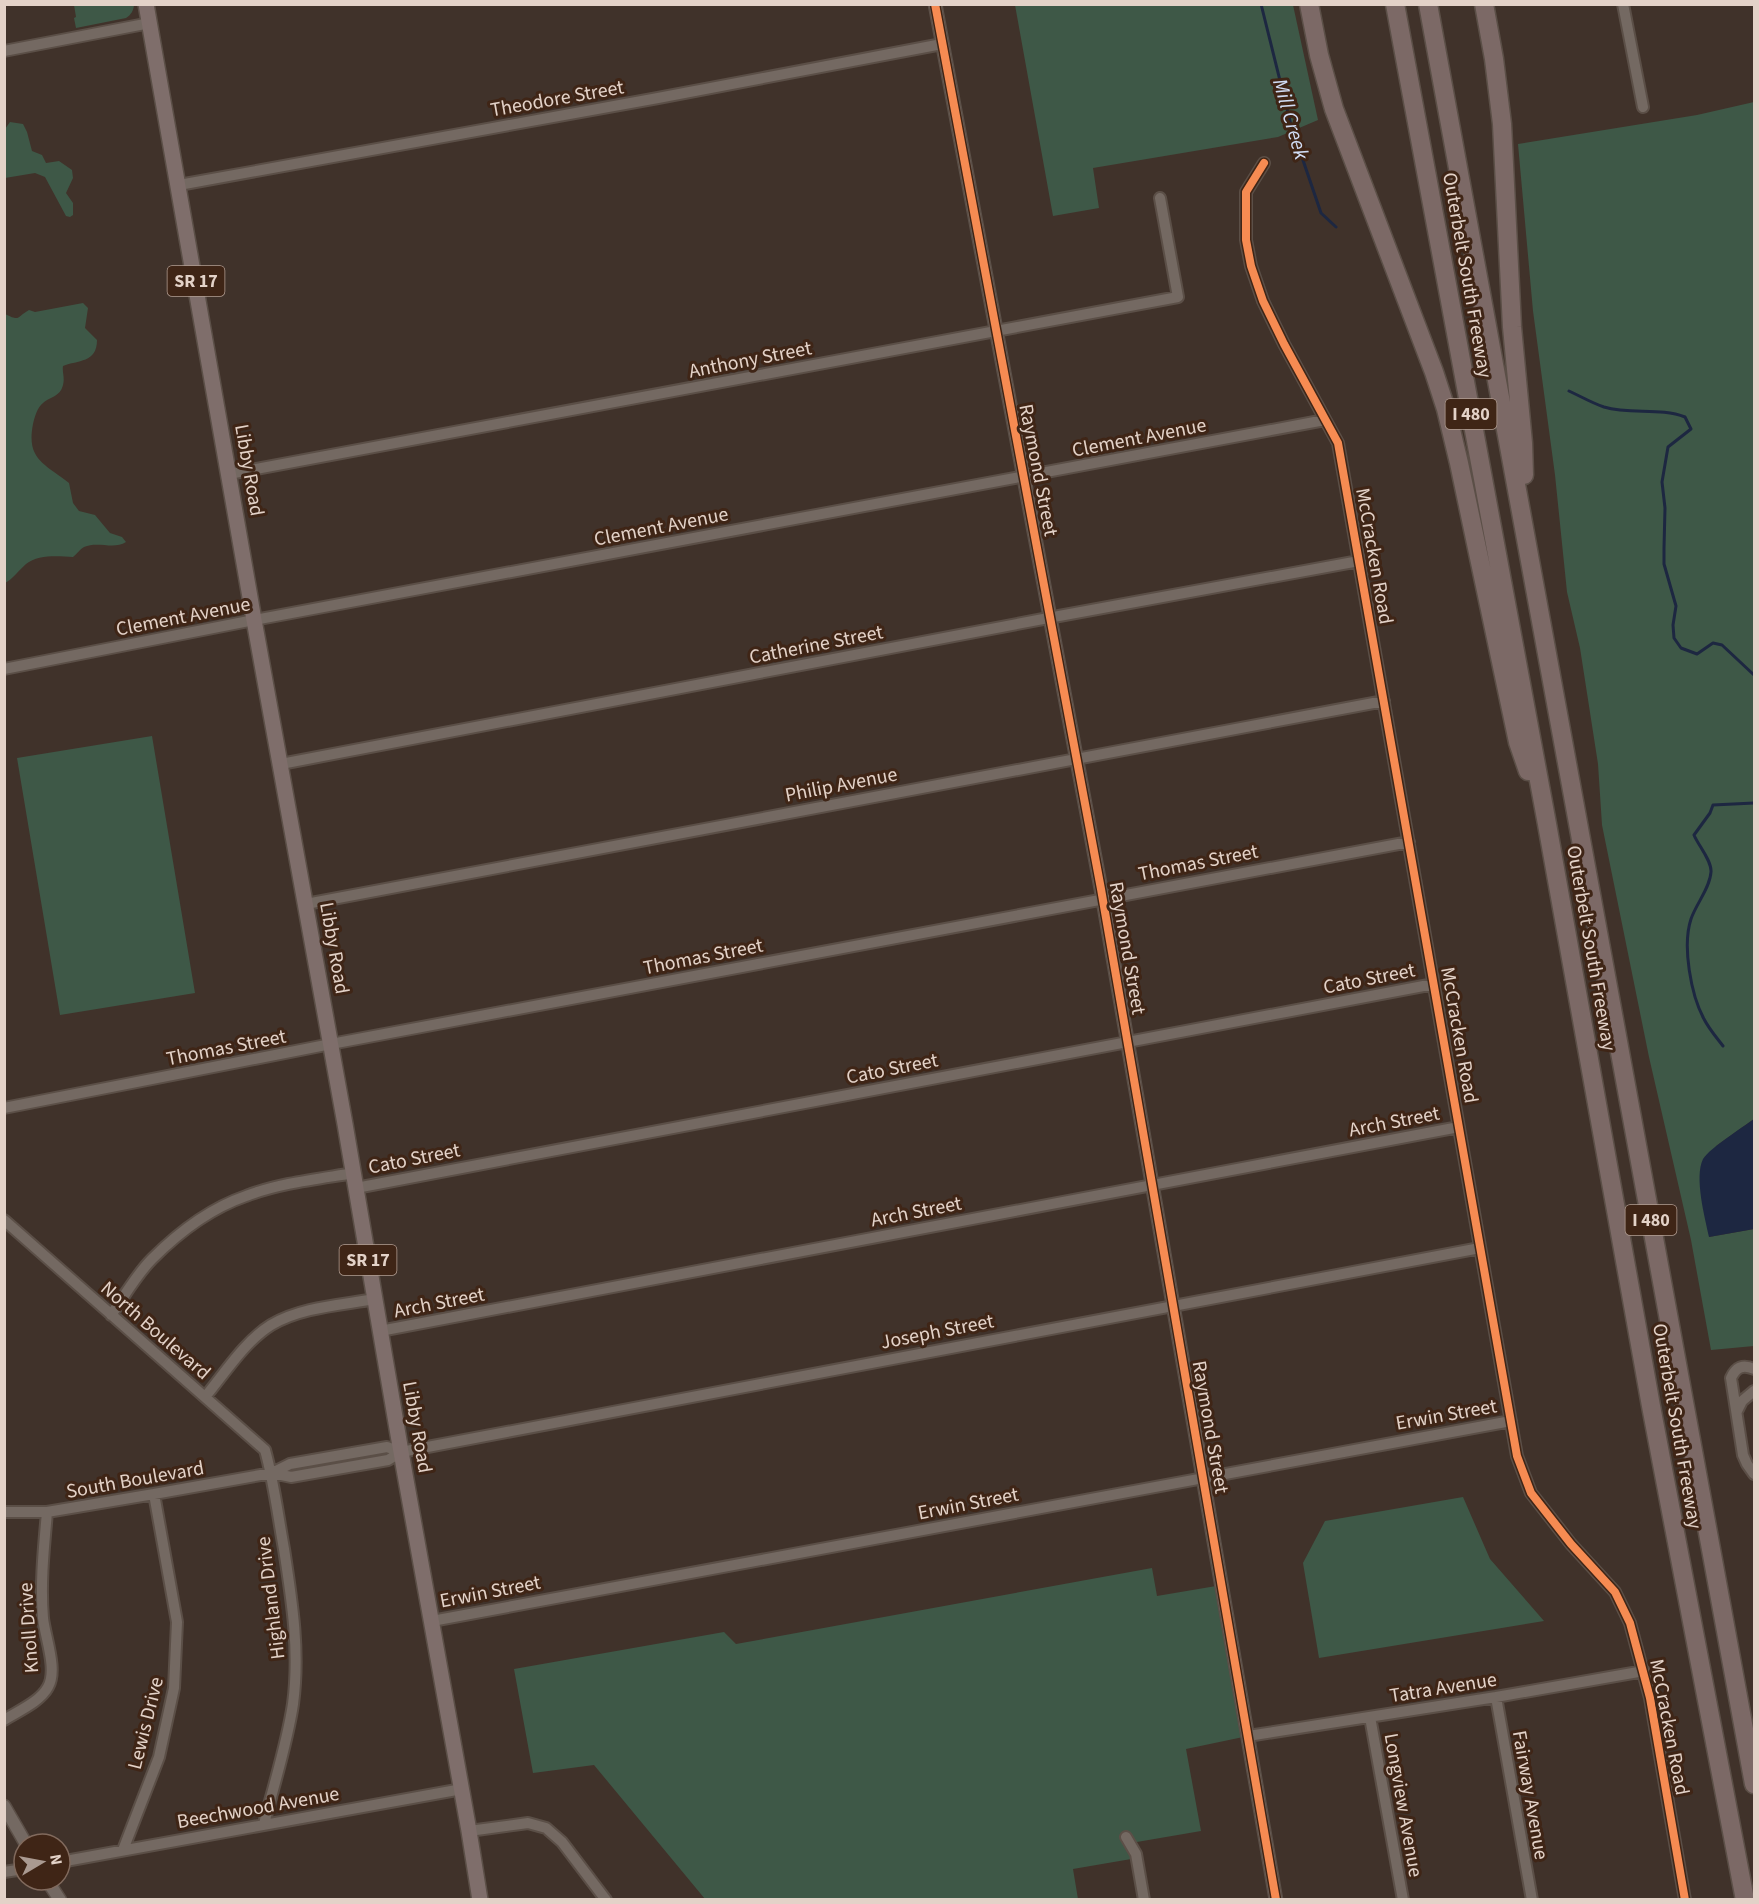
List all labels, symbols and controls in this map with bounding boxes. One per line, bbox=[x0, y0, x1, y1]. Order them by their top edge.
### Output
street label: Theodore Street bbox=[488, 73, 626, 125]
water label: Mill Creek bbox=[1265, 75, 1317, 164]
street label: Outerbelt South Freeway bbox=[1435, 170, 1499, 381]
road number: SR 17 bbox=[168, 266, 224, 296]
street label: Anthony Street bbox=[686, 334, 814, 386]
road number: I 480 bbox=[1446, 399, 1496, 429]
street label: Raymond Street bbox=[1011, 402, 1065, 539]
street label: Clement Avenue bbox=[1070, 411, 1209, 465]
street label: Libby Road bbox=[227, 422, 271, 518]
street label: McCracken Road bbox=[1348, 486, 1400, 627]
street label: Clement Avenue bbox=[592, 500, 731, 554]
street label: Clement Avenue bbox=[114, 590, 253, 644]
street label: Catherine Street bbox=[747, 618, 886, 672]
street label: Philip Avenue bbox=[783, 760, 900, 810]
street label: Thomas Street bbox=[1136, 838, 1261, 888]
street label: Outerbelt South Freeway bbox=[1559, 843, 1623, 1054]
street label: Raymond Street bbox=[1102, 880, 1153, 1017]
street label: Libby Road bbox=[312, 900, 356, 996]
street label: Thomas Street bbox=[641, 932, 766, 982]
street label: Cato Street bbox=[1321, 956, 1418, 1002]
street label: McCracken Road bbox=[1433, 965, 1485, 1106]
street label: Thomas Street bbox=[164, 1023, 289, 1073]
street label: Cato Street bbox=[844, 1046, 941, 1092]
street label: Arch Street bbox=[1347, 1099, 1442, 1144]
street label: Cato Street bbox=[366, 1136, 463, 1182]
street label: Arch Street bbox=[869, 1189, 964, 1234]
road number: I 480 bbox=[1626, 1205, 1676, 1235]
road number: SR 17 bbox=[340, 1245, 397, 1275]
street label: North Boulevard bbox=[94, 1275, 217, 1387]
street label: Arch Street bbox=[392, 1280, 487, 1325]
street label: Joseph Street bbox=[878, 1307, 996, 1357]
street label: Outerbelt South Freeway bbox=[1645, 1321, 1709, 1532]
street label: Raymond Street bbox=[1185, 1359, 1236, 1496]
street label: Libby Road bbox=[395, 1379, 439, 1475]
street label: Erwin Street bbox=[1393, 1392, 1499, 1438]
street label: South Boulevard bbox=[64, 1454, 206, 1506]
street label: Erwin Street bbox=[915, 1480, 1021, 1527]
street label: Highland Drive bbox=[250, 1535, 292, 1661]
street label: Erwin Street bbox=[437, 1568, 543, 1615]
street label: Knoll Drive bbox=[12, 1582, 46, 1674]
street label: McCracken Road bbox=[1642, 1657, 1696, 1798]
street label: Tatra Avenue bbox=[1388, 1666, 1499, 1710]
street label: Lewis Drive bbox=[121, 1674, 171, 1772]
street label: Fairway Avenue bbox=[1505, 1728, 1555, 1862]
street label: Longview Avenue bbox=[1377, 1731, 1429, 1879]
street label: Beechwood Avenue bbox=[175, 1780, 342, 1836]
north arrow bbox=[12, 1832, 72, 1892]
text: N bbox=[44, 1852, 68, 1867]

